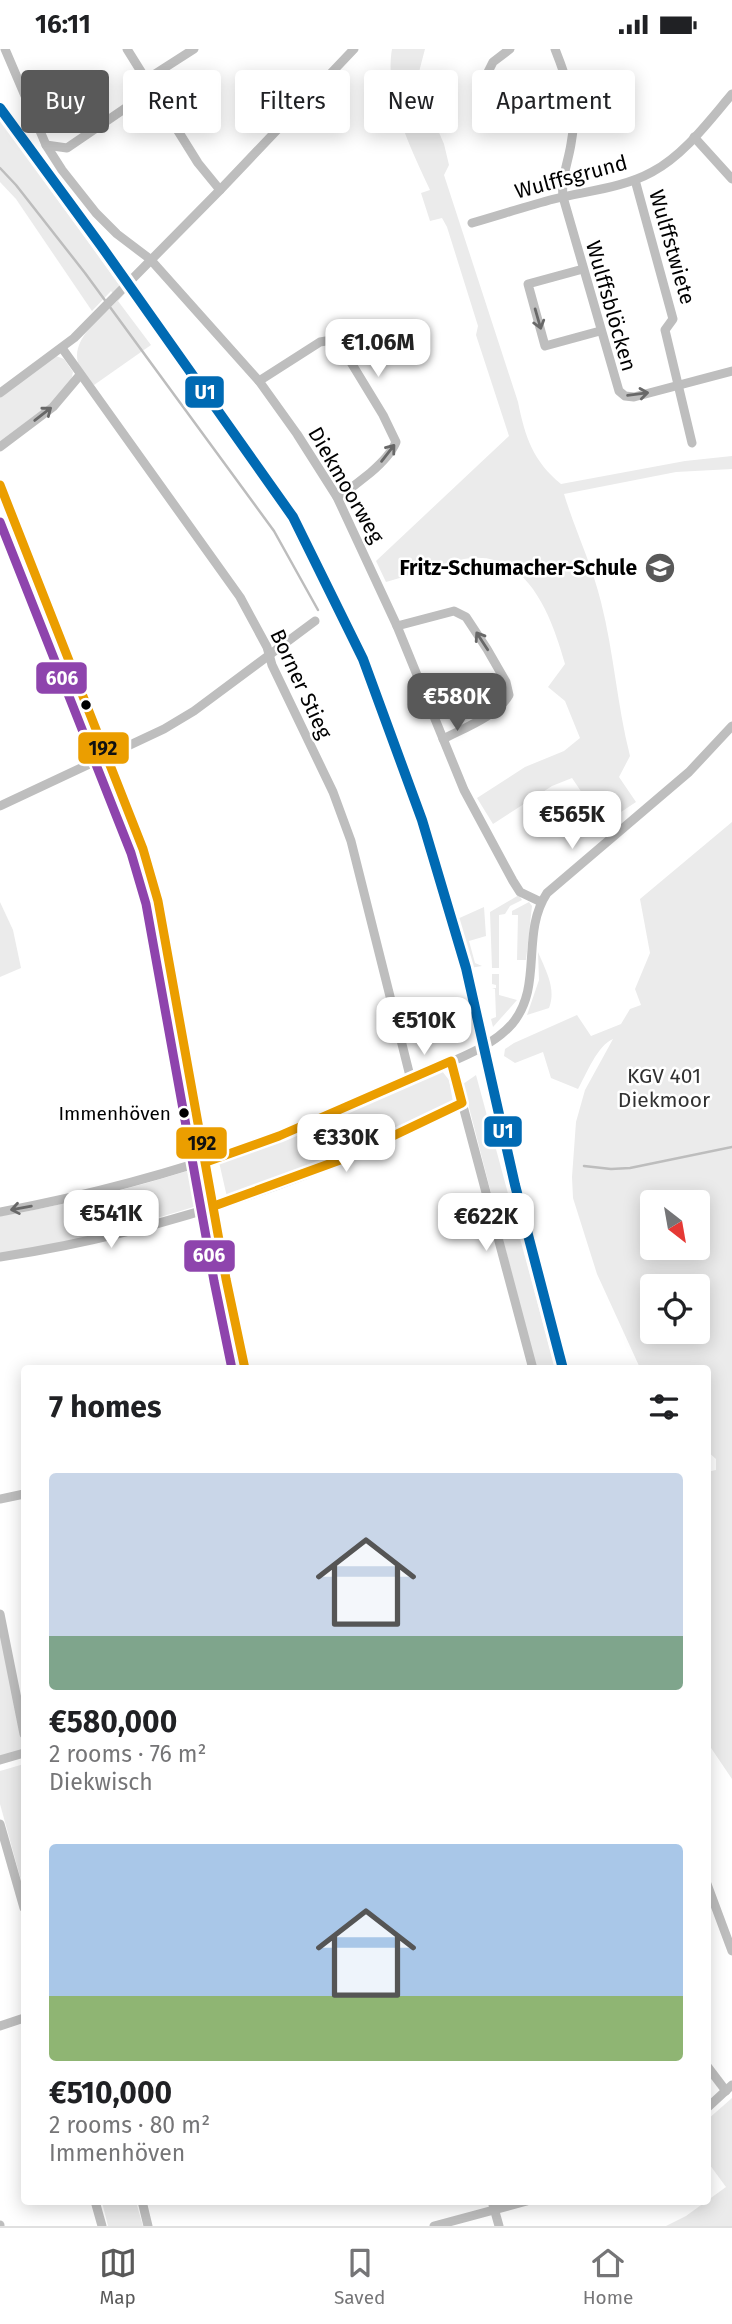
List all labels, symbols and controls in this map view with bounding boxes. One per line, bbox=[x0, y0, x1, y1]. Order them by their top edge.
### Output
text: 16:11 bbox=[35, 9, 91, 40]
chip: Buy bbox=[21, 70, 109, 133]
chip: Rent bbox=[123, 70, 221, 133]
chip: Filters bbox=[235, 70, 350, 133]
chip: New bbox=[364, 70, 458, 133]
chip: Apartment bbox=[472, 70, 635, 133]
street label: Wulffsgrund bbox=[512, 150, 630, 204]
street label: Wulffstwiete bbox=[643, 187, 701, 307]
street label: Wulffsblöcken bbox=[580, 238, 642, 374]
one-way arrow bbox=[532, 308, 545, 330]
pin: €1.06M bbox=[321, 319, 435, 379]
text: €1.06M bbox=[341, 328, 415, 356]
line badge: U1 bbox=[184, 375, 225, 409]
text: U1 bbox=[194, 381, 216, 404]
one-way arrow bbox=[626, 388, 649, 401]
one-way arrow bbox=[34, 407, 52, 422]
street label: Diekmoorweg bbox=[302, 422, 390, 548]
one-way arrow bbox=[380, 443, 395, 462]
school or university icon: Fritz-Schumacher-Schule bbox=[643, 551, 677, 585]
place label: Fritz-Schumacher-Schule bbox=[400, 555, 637, 581]
street label: Borner Stieg bbox=[264, 625, 338, 743]
one-way arrow bbox=[474, 632, 489, 651]
line badge: 606 bbox=[35, 661, 88, 695]
text: 606 bbox=[46, 667, 79, 690]
pin: €580K bbox=[408, 673, 506, 733]
text: €580K bbox=[423, 682, 491, 710]
unlabelled marker bbox=[79, 698, 93, 712]
line badge: 192 bbox=[77, 731, 130, 765]
text: 192 bbox=[89, 737, 118, 760]
pin: €565K bbox=[523, 791, 621, 851]
text: €565K bbox=[539, 800, 605, 828]
pin: €510K bbox=[375, 997, 473, 1057]
text: €510K bbox=[392, 1006, 456, 1034]
park label: KGV 401 Diekmoor bbox=[618, 1063, 710, 1113]
place label: Immenhöven bbox=[58, 1102, 171, 1125]
marker: Immenhöven bbox=[177, 1106, 191, 1120]
pin: €330K bbox=[297, 1115, 395, 1174]
line badge: U1 bbox=[483, 1115, 523, 1148]
text: U1 bbox=[492, 1120, 514, 1143]
text: €330K bbox=[313, 1123, 379, 1151]
line badge: 192 bbox=[175, 1126, 228, 1160]
text: 192 bbox=[188, 1132, 217, 1155]
north arrow bbox=[640, 1190, 710, 1260]
map controls bbox=[640, 1190, 710, 1344]
pin: €541K bbox=[62, 1191, 160, 1250]
pin: €622K bbox=[437, 1193, 535, 1253]
text: €541K bbox=[80, 1199, 142, 1227]
one-way arrow bbox=[10, 1202, 33, 1215]
text: €622K bbox=[454, 1202, 518, 1230]
line badge: 606 bbox=[183, 1239, 236, 1273]
text: 606 bbox=[193, 1244, 226, 1267]
button: locate bbox=[640, 1274, 710, 1344]
icon: filters bbox=[645, 1388, 683, 1426]
text: 7 homes bbox=[49, 1389, 161, 1425]
icon: home bbox=[303, 1519, 429, 1645]
text: €580,000 bbox=[49, 1704, 177, 1740]
text: 2 rooms · 76 m² bbox=[49, 1740, 207, 1768]
text: Diekwisch bbox=[49, 1768, 153, 1796]
icon: home bbox=[303, 1890, 429, 2016]
text: €510,000 bbox=[49, 2075, 172, 2111]
text: 2 rooms · 80 m² bbox=[49, 2111, 210, 2139]
text: Immenhöven bbox=[49, 2139, 185, 2167]
tab: Map bbox=[99, 2244, 137, 2309]
tab: Saved bbox=[334, 2244, 385, 2309]
tab: Home bbox=[583, 2244, 633, 2309]

